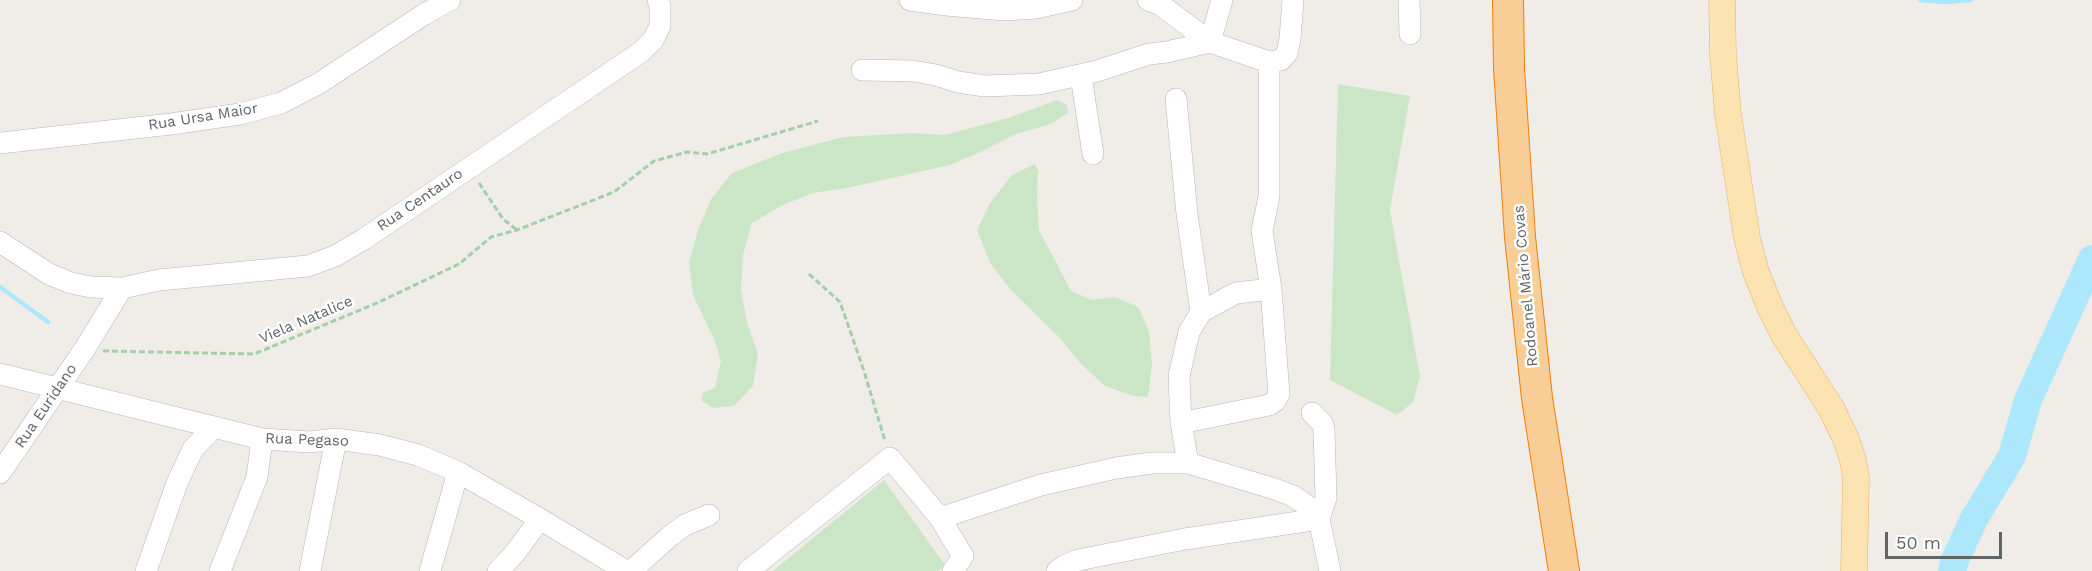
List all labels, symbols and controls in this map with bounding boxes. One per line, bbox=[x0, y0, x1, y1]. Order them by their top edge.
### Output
street label: Rua Ursa Maior bbox=[147, 99, 259, 135]
street label: Rua Centauro bbox=[374, 165, 466, 235]
street label: Rodoanel Mário Covas bbox=[1510, 205, 1542, 367]
street label: Viela Natalice bbox=[256, 292, 356, 348]
street label: Rua Euridano bbox=[11, 361, 81, 451]
street label: Rua Pegaso bbox=[265, 430, 349, 450]
scale bar bbox=[1888, 520, 2005, 558]
text: 50 m bbox=[1896, 532, 1941, 553]

